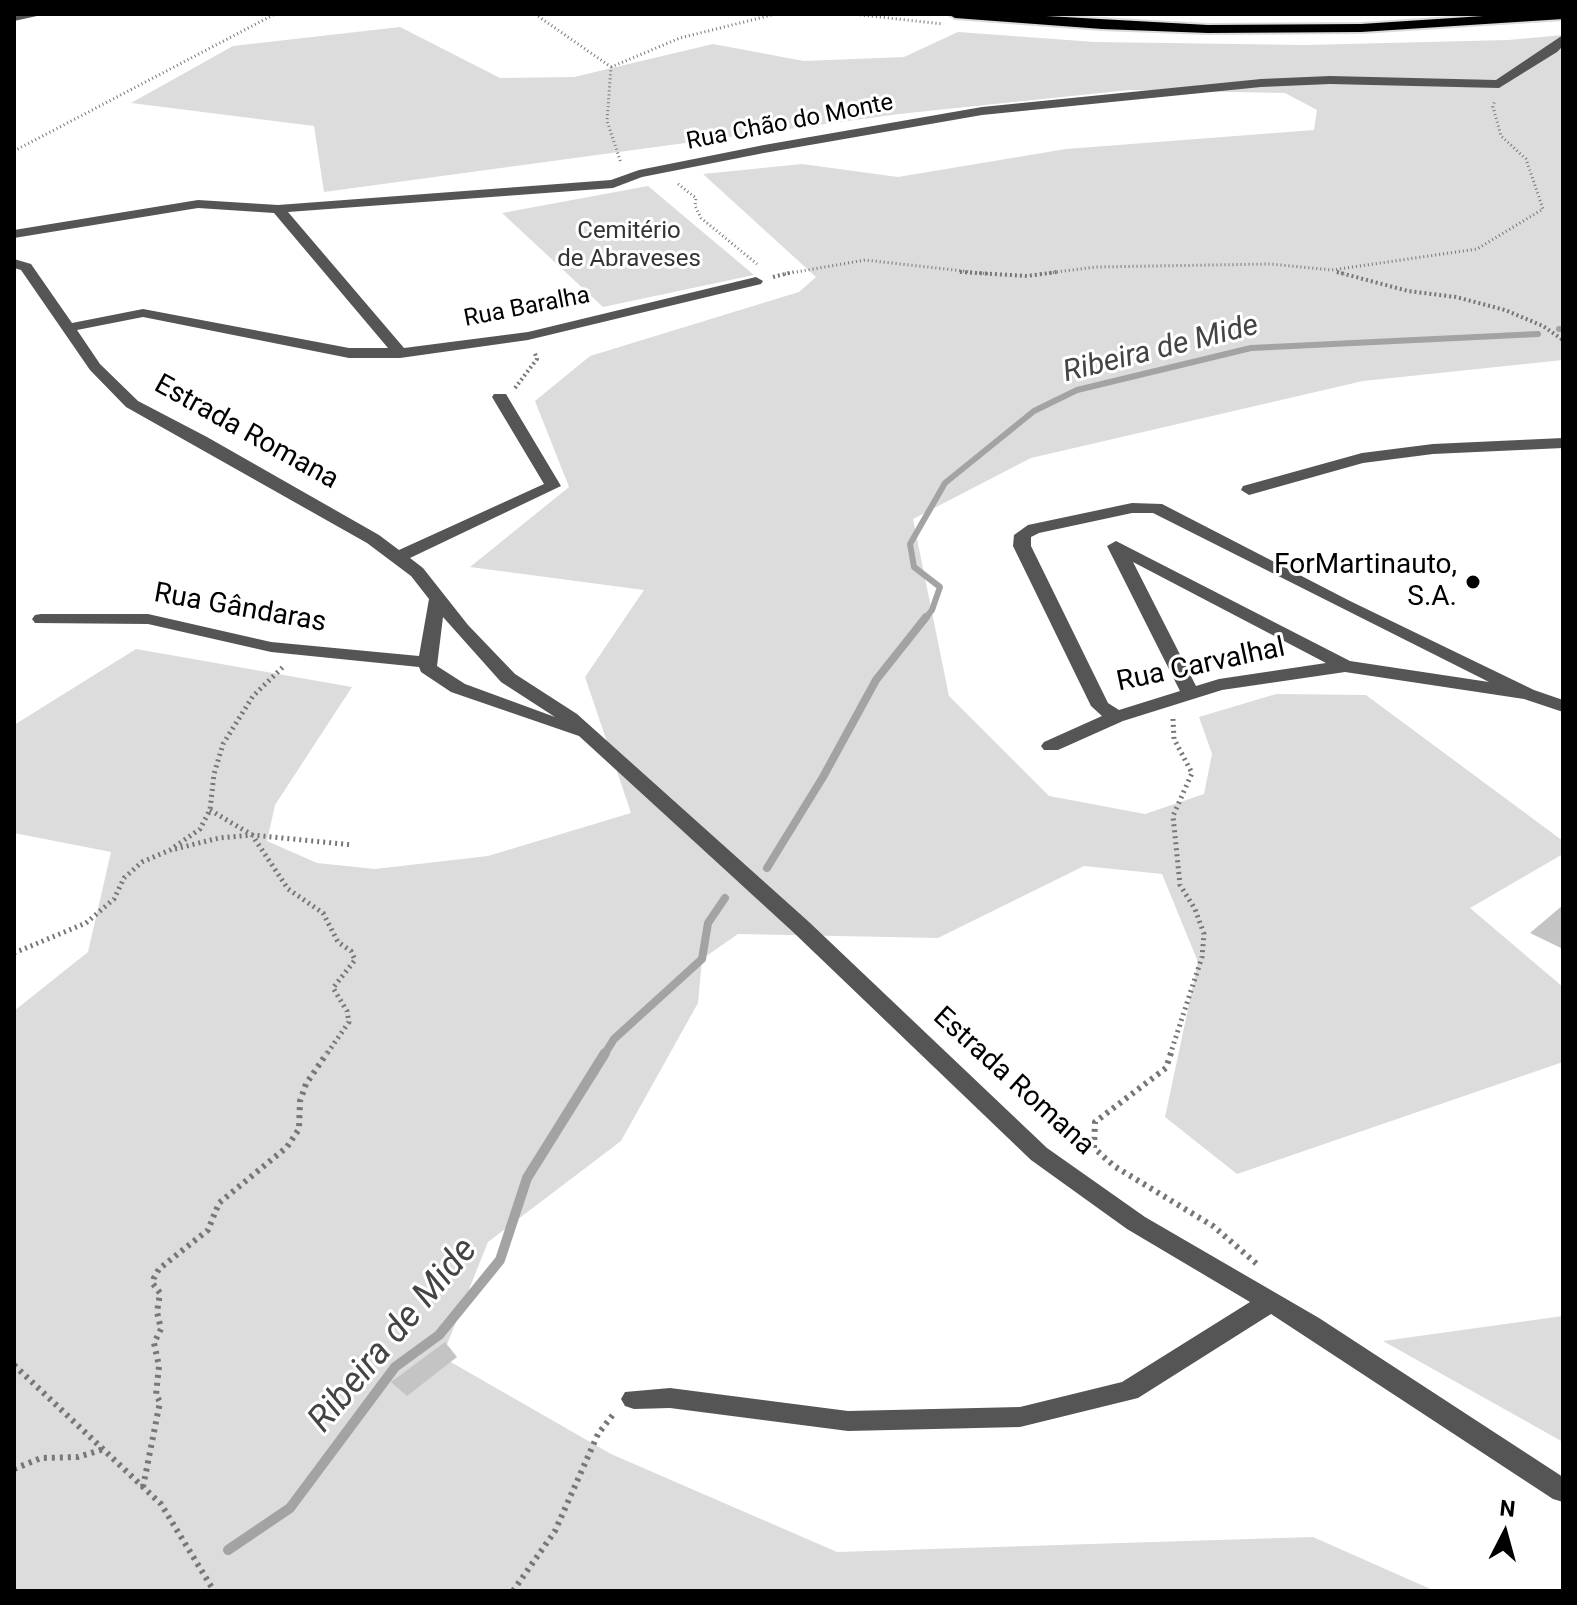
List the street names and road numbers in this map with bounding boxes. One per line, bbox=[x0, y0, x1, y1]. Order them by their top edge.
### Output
street label: Rua Chão do Monte bbox=[684, 89, 896, 157]
street label: Rua Baralha bbox=[461, 282, 593, 334]
street label: Estrada Romana bbox=[148, 369, 344, 497]
street label: Rua Gândaras bbox=[151, 577, 329, 641]
street label: Rua Carvalhal bbox=[1114, 632, 1288, 700]
street label: Estrada Romana bbox=[925, 1001, 1101, 1163]

